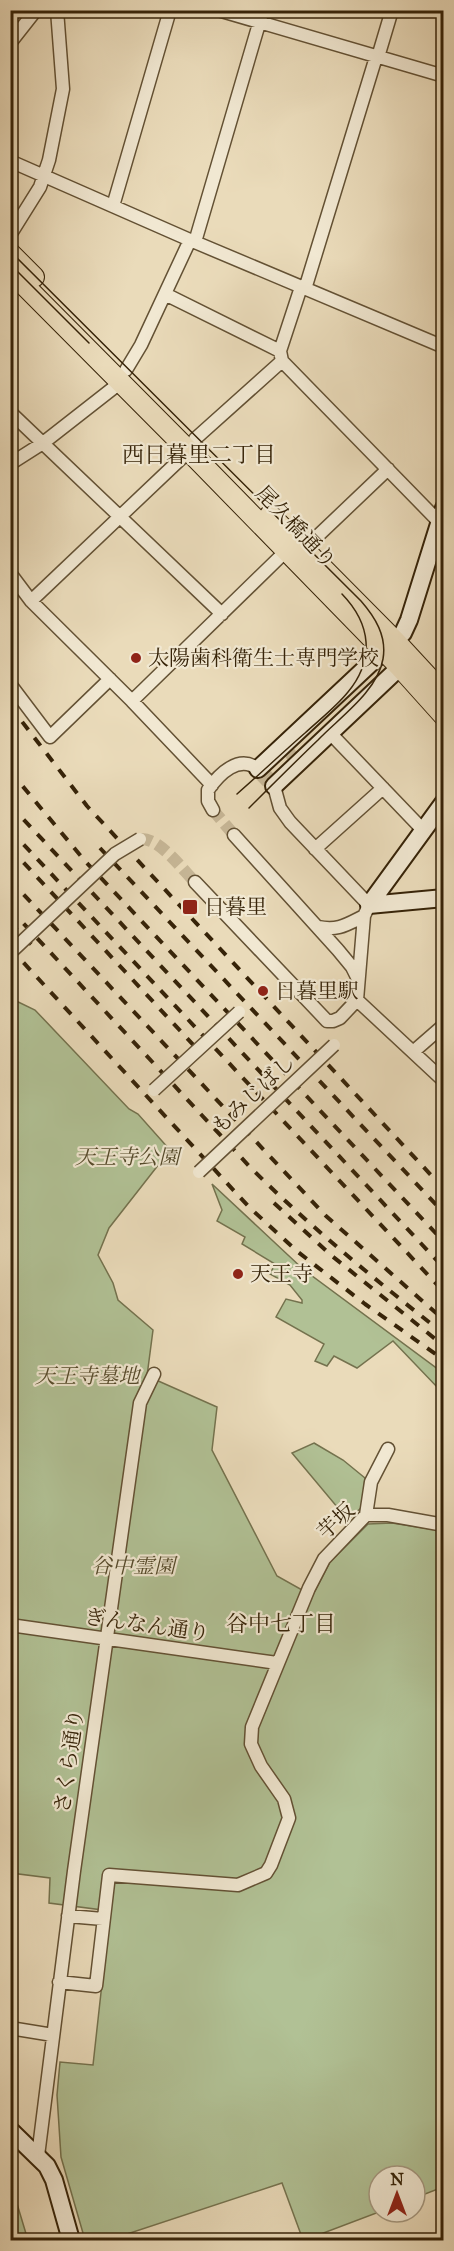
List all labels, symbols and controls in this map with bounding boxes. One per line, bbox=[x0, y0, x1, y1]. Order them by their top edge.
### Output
district label: 西日暮里二丁目 bbox=[122, 441, 276, 468]
street label: 尾久橋通り bbox=[250, 480, 342, 574]
place label: 太陽歯科衛生士専門学校 bbox=[148, 645, 379, 671]
marker: 太陽歯科衛生士専門学校 bbox=[129, 651, 143, 665]
place label: 日暮里 bbox=[204, 894, 267, 920]
marker: 日暮里 bbox=[181, 898, 199, 916]
place label: 日暮里駅 bbox=[275, 978, 359, 1004]
marker: 日暮里駅 bbox=[256, 984, 270, 998]
street label: もみじばし bbox=[206, 1049, 300, 1139]
park label: 天王寺公園 bbox=[75, 1144, 182, 1170]
place label: 天王寺 bbox=[250, 1261, 313, 1287]
marker: 天王寺 bbox=[231, 1267, 245, 1281]
park label: 天王寺墓地 bbox=[35, 1363, 141, 1389]
street label: 芋坂 bbox=[312, 1497, 360, 1545]
park label: 谷中霊園 bbox=[91, 1553, 178, 1579]
street label: ぎんなん通り bbox=[83, 1603, 211, 1647]
district label: 谷中七丁目 bbox=[226, 1610, 336, 1637]
street label: さくら通り bbox=[49, 1707, 89, 1815]
north arrow bbox=[367, 2164, 427, 2224]
text: N bbox=[390, 2170, 404, 2189]

